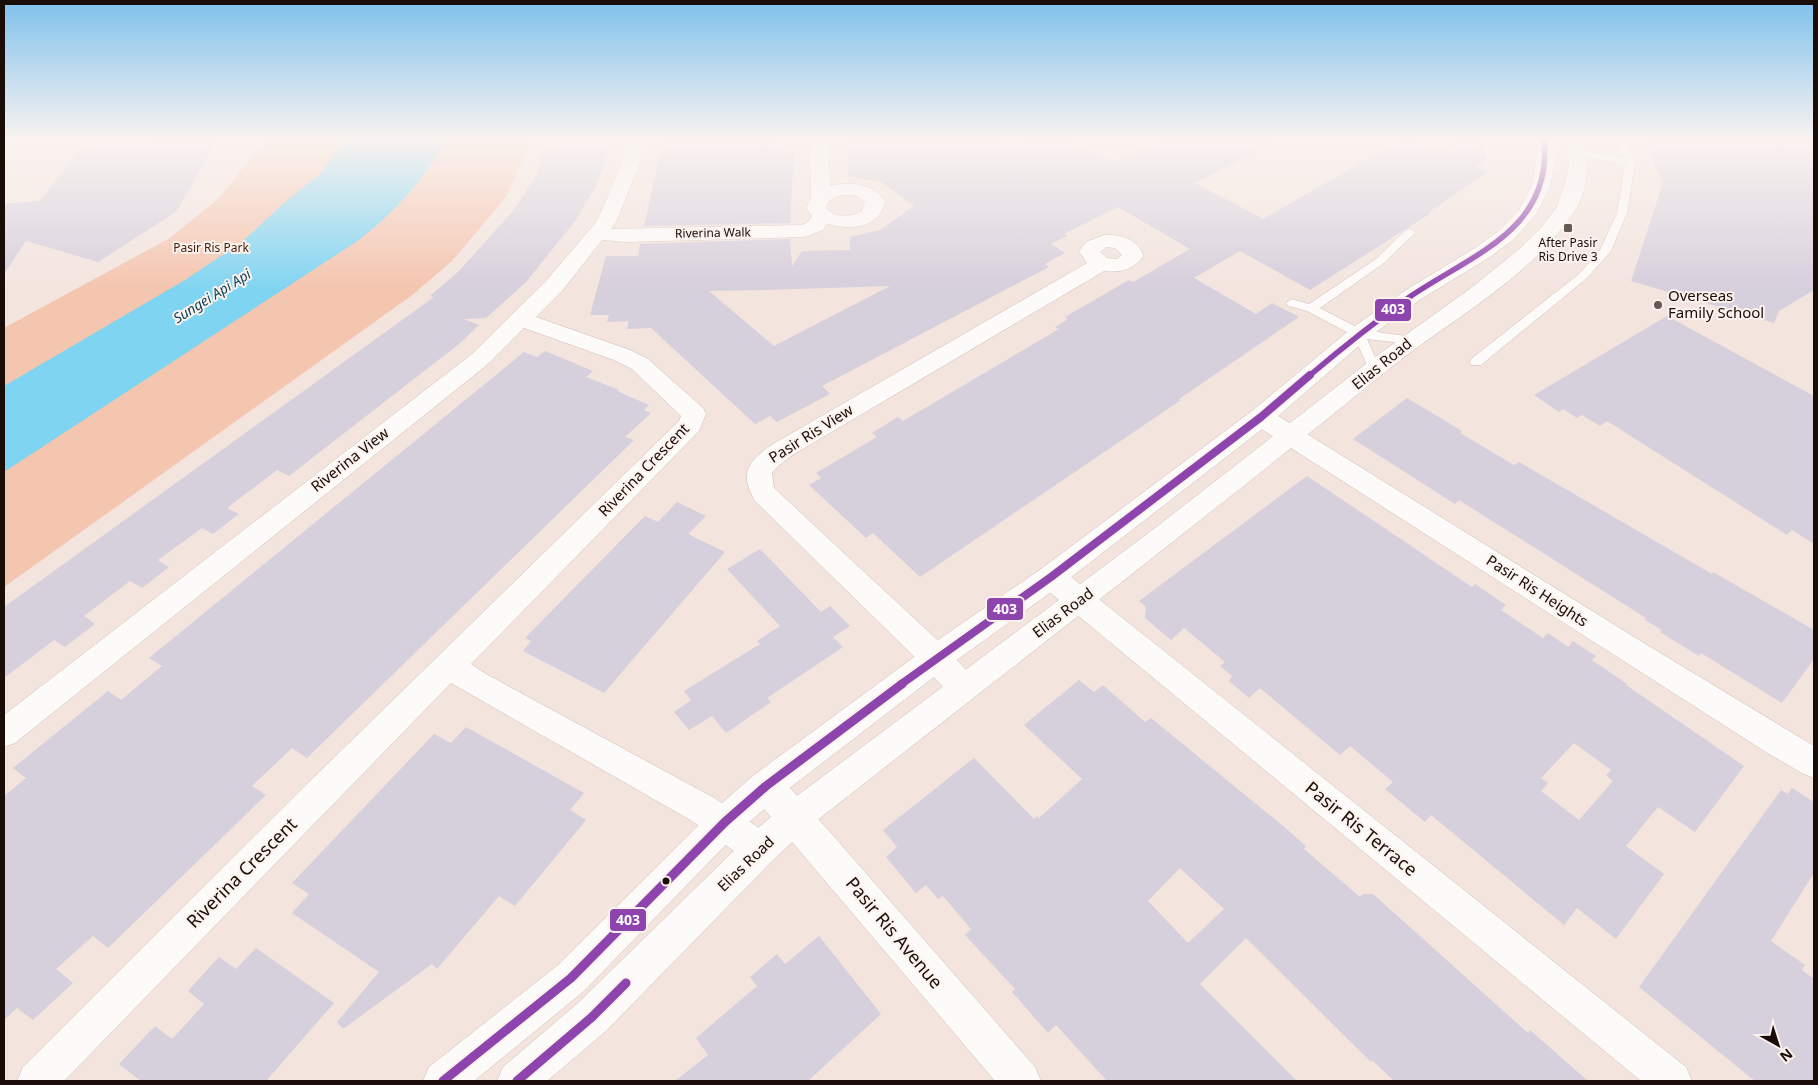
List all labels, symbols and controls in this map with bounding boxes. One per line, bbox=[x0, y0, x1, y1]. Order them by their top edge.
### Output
marker: After Pasir Ris Drive 3 bbox=[1562, 222, 1574, 234]
street label: Riverina Walk bbox=[675, 223, 752, 242]
place label: After Pasir Ris Drive 3 bbox=[1538, 234, 1598, 265]
park label: Pasir Ris Park bbox=[173, 239, 249, 256]
water label: Sungei Api Api bbox=[169, 264, 255, 327]
place label: Overseas Family School bbox=[1668, 285, 1764, 322]
line badge: 403 bbox=[1374, 298, 1412, 322]
text: 403 bbox=[1381, 299, 1405, 318]
marker: Overseas Family School bbox=[1652, 299, 1664, 311]
street label: Elias Road bbox=[1347, 333, 1416, 394]
street label: Pasir Ris View bbox=[765, 399, 857, 467]
street label: Riverina Crescent bbox=[594, 418, 693, 520]
street label: Riverina View bbox=[306, 422, 393, 496]
street label: Pasir Ris Heights bbox=[1483, 550, 1592, 631]
street label: Elias Road bbox=[1028, 583, 1097, 642]
line badge: 403 bbox=[986, 597, 1024, 621]
text: 403 bbox=[993, 599, 1017, 618]
street label: Pasir Ris Terrace bbox=[1301, 776, 1423, 881]
street label: Riverina Crescent bbox=[181, 812, 302, 933]
street label: Elias Road bbox=[713, 831, 778, 895]
street label: Pasir Ris Avenue bbox=[841, 872, 949, 993]
unlabelled marker bbox=[661, 876, 671, 886]
line badge: 403 bbox=[609, 908, 647, 932]
text: 403 bbox=[616, 910, 640, 929]
north arrow bbox=[1753, 1020, 1803, 1070]
text: N bbox=[1776, 1045, 1797, 1066]

